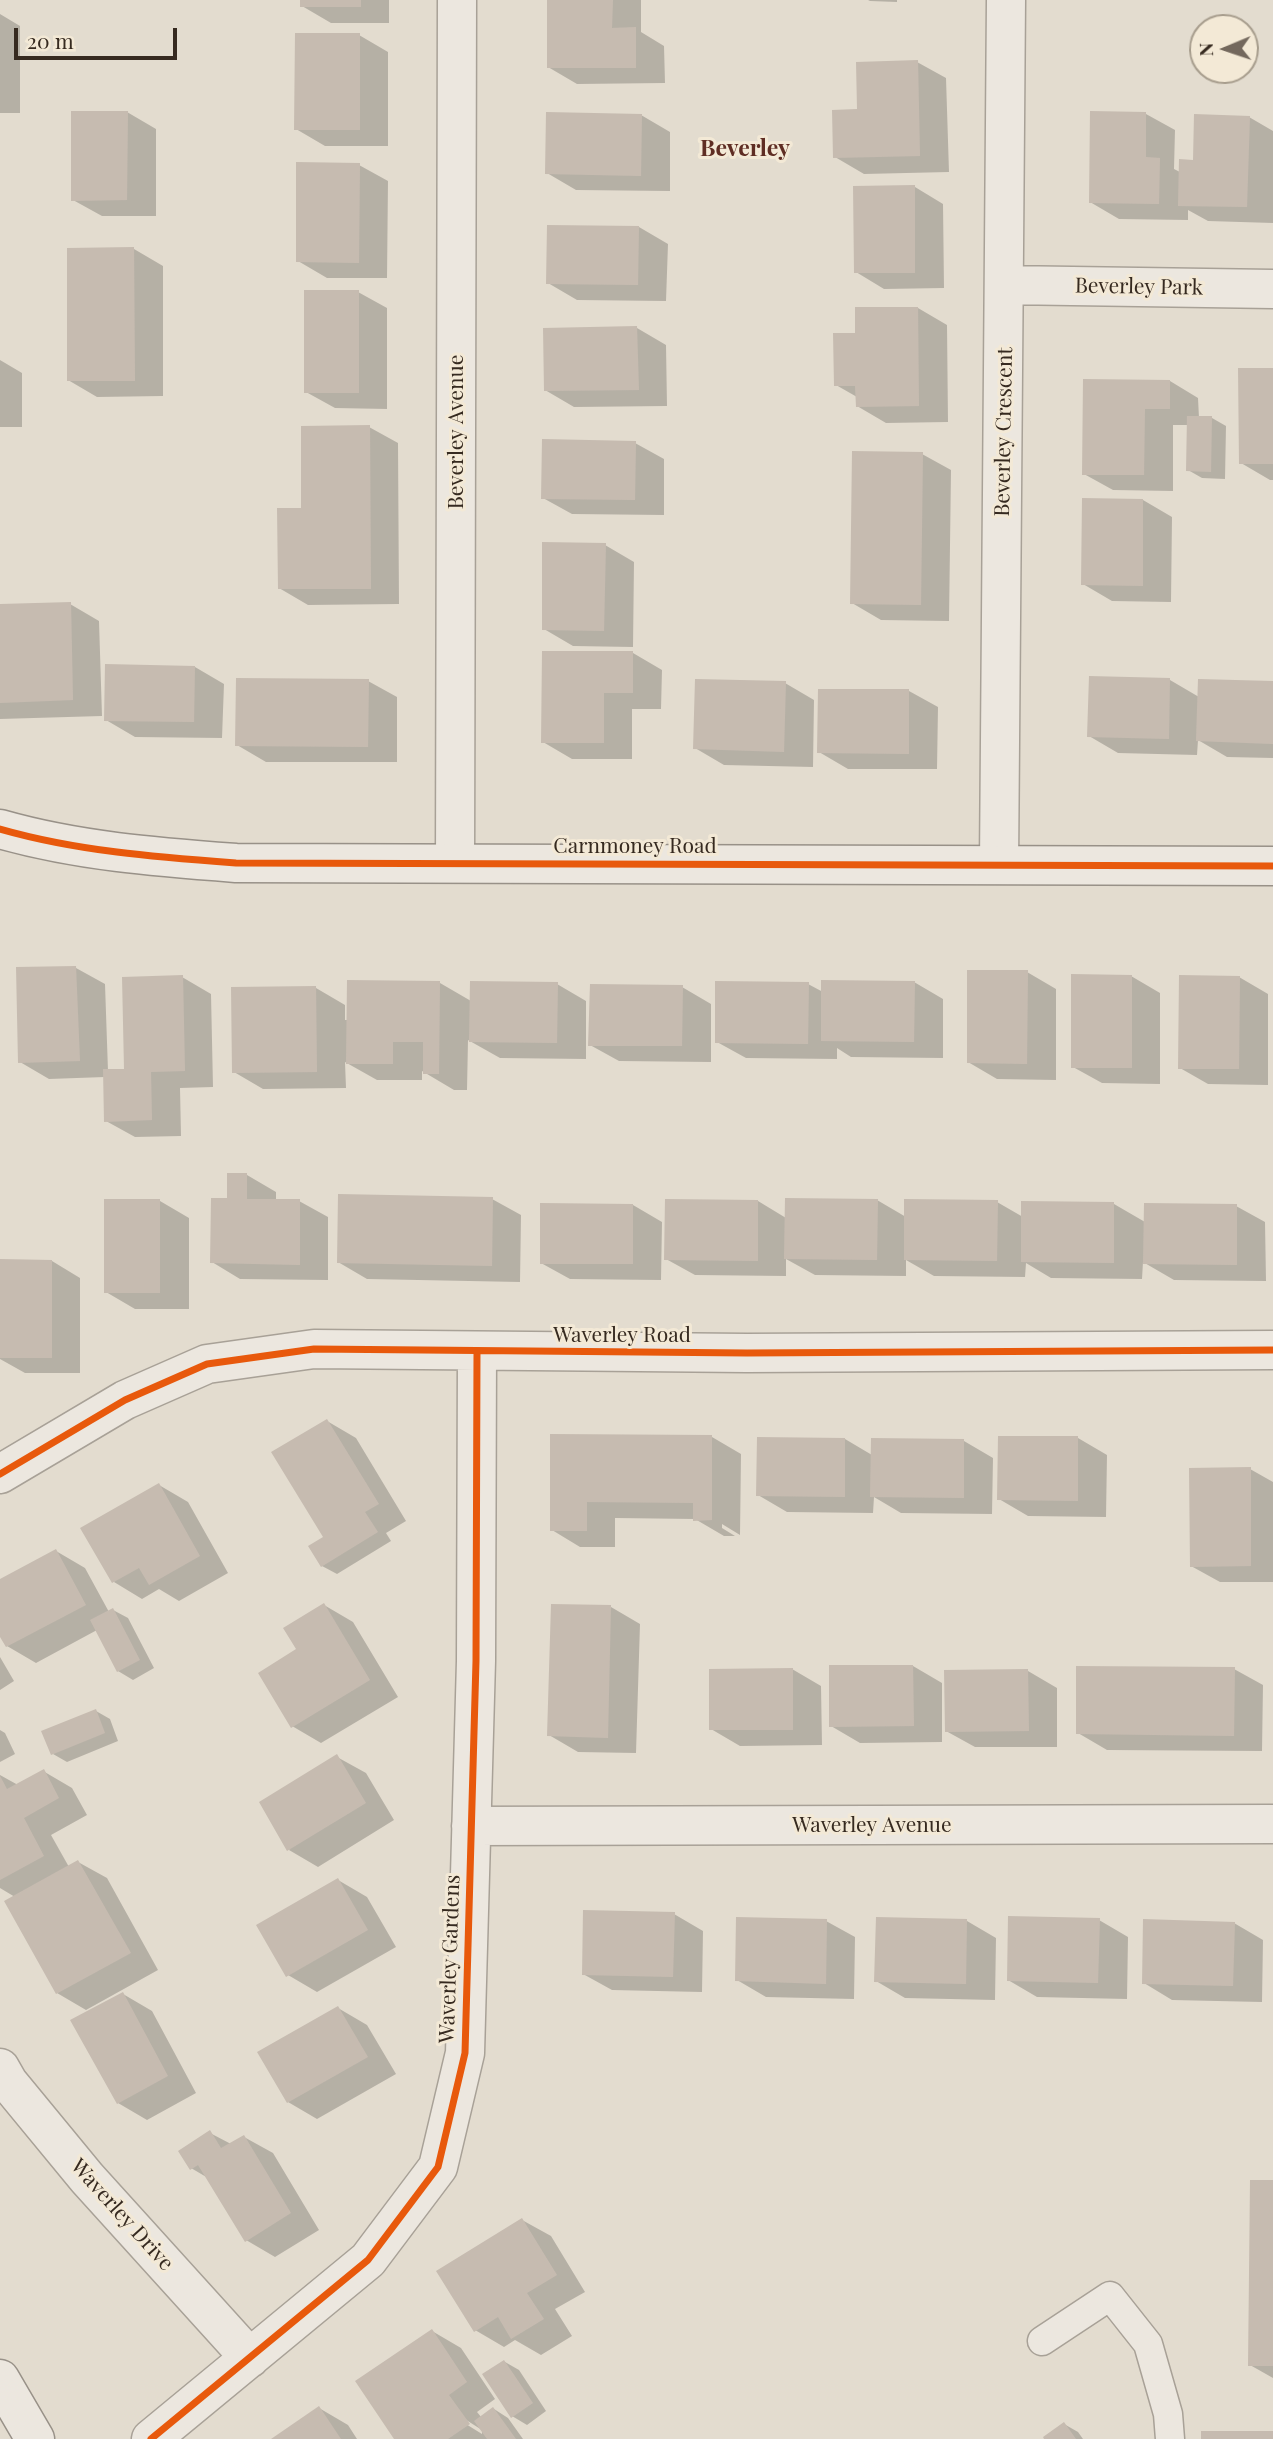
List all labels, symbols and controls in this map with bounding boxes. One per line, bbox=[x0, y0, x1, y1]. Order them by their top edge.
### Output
scale bar bbox=[18, 14, 180, 58]
north arrow bbox=[1189, 14, 1259, 84]
text: 20 m bbox=[27, 26, 74, 54]
text: N bbox=[1192, 42, 1218, 57]
district label: Beverley bbox=[700, 135, 790, 163]
street label: Beverley Park bbox=[1075, 273, 1203, 301]
street label: Beverley Crescent bbox=[990, 347, 1018, 517]
street label: Beverley Avenue bbox=[443, 355, 469, 509]
street label: Carnmoney Road bbox=[553, 833, 717, 859]
street label: Waverley Road bbox=[553, 1322, 691, 1348]
street label: Waverley Avenue bbox=[792, 1812, 952, 1838]
street label: Waverley Gardens bbox=[434, 1874, 466, 2044]
street label: Waverley Drive bbox=[65, 2154, 179, 2276]

